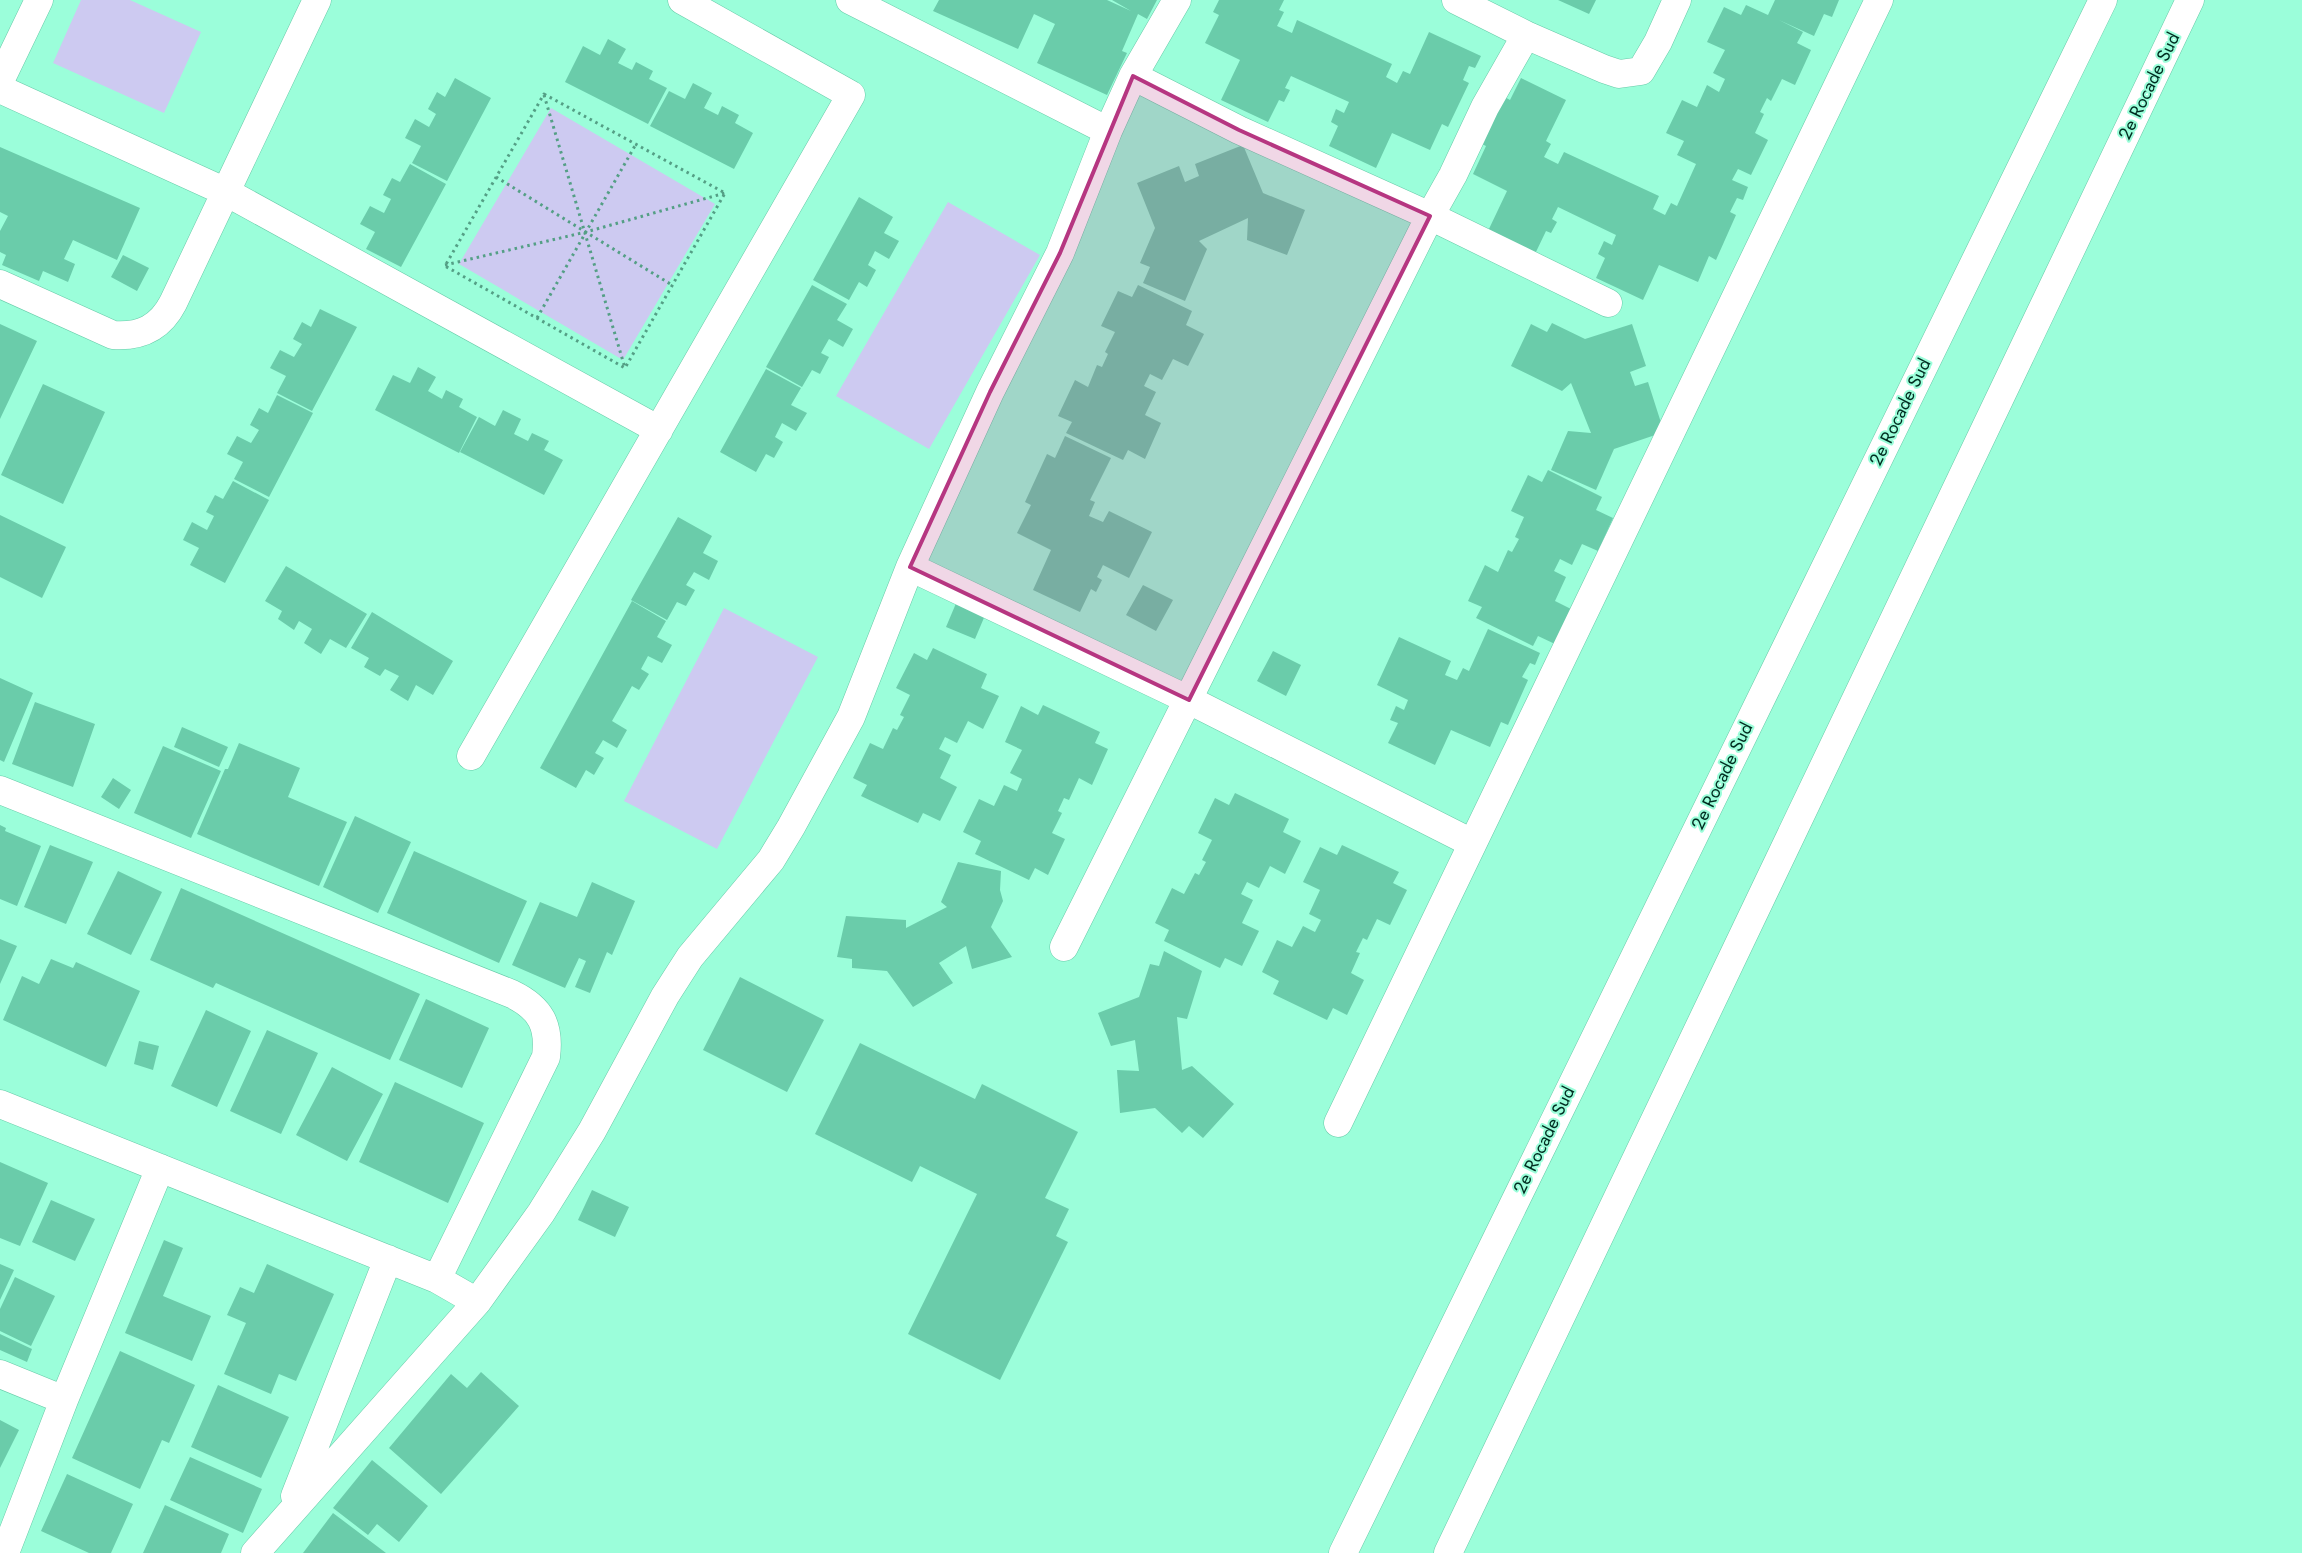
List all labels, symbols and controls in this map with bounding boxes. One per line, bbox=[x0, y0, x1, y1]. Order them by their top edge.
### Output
street label: 2e Rocade Sud bbox=[2112, 28, 2186, 144]
street label: 2e Rocade Sud bbox=[1863, 354, 1937, 470]
street label: 2e Rocade Sud bbox=[1685, 718, 1759, 834]
street label: 2e Rocade Sud bbox=[1507, 1082, 1581, 1198]

